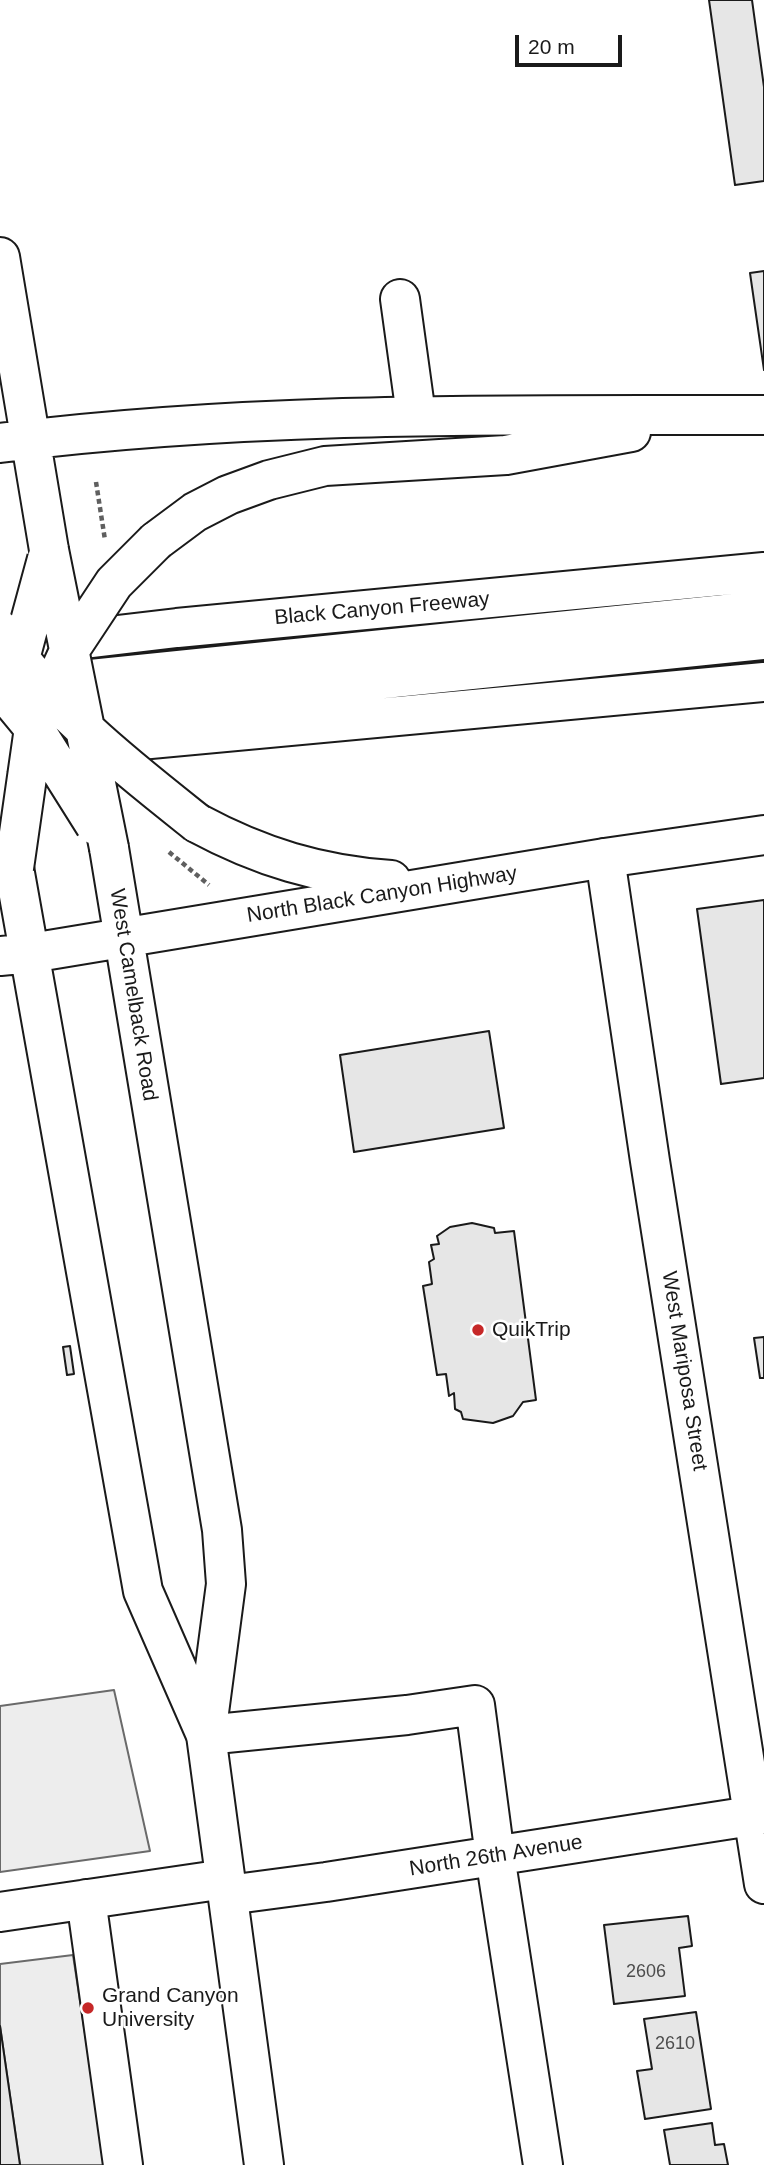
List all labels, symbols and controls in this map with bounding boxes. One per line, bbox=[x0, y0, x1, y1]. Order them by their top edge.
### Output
scale bar bbox=[519, 21, 626, 65]
text: 20 m bbox=[528, 35, 575, 58]
street label: Black Canyon Freeway bbox=[273, 587, 491, 631]
street label: North Black Canyon Highway bbox=[245, 861, 519, 929]
street label: West Camelback Road bbox=[104, 887, 162, 1103]
street label: West Mariposa Street bbox=[656, 1270, 712, 1472]
place label: QuikTrip bbox=[492, 1317, 571, 1343]
marker: QuikTrip bbox=[470, 1322, 486, 1338]
street label: North 26th Avenue bbox=[408, 1830, 584, 1882]
house number: 2606 bbox=[626, 1961, 666, 1983]
place label: Grand Canyon University bbox=[102, 1983, 239, 2033]
marker: Grand Canyon University bbox=[80, 2000, 96, 2016]
house number: 2610 bbox=[655, 2033, 695, 2055]

